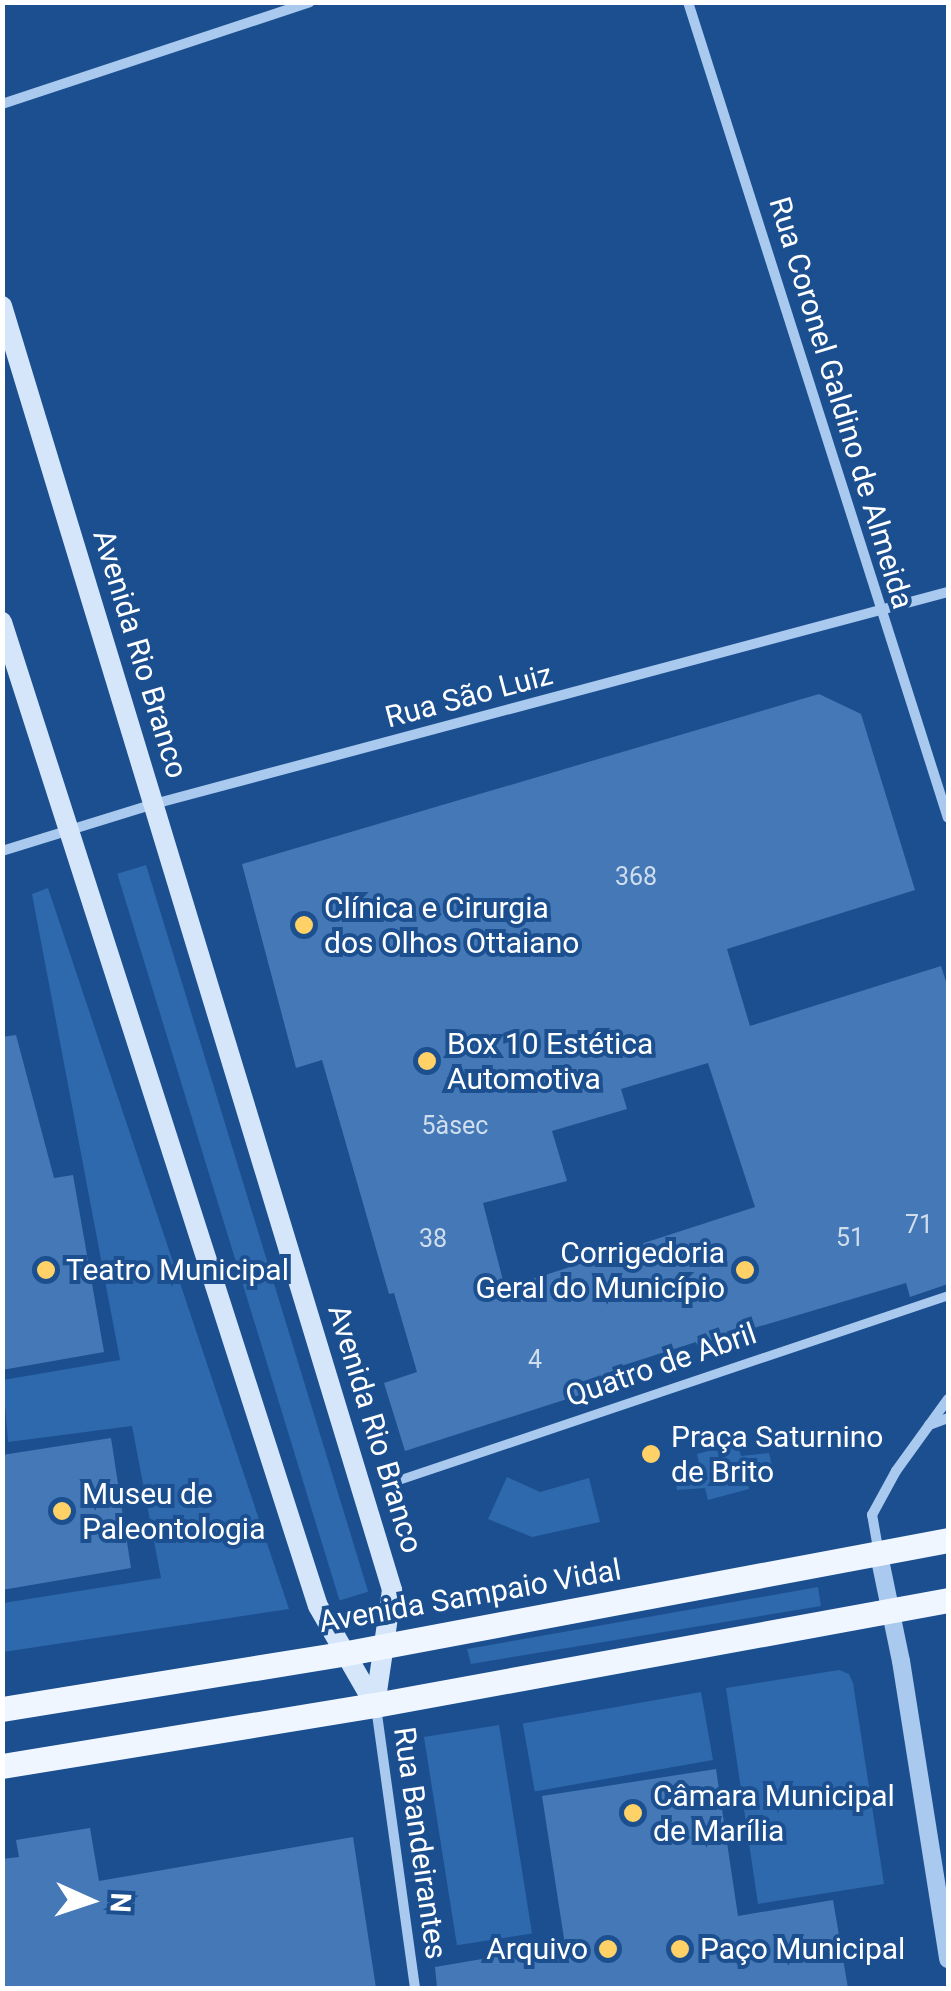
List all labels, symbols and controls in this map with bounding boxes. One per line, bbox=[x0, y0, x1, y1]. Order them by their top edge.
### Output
street label: Rua Coronel Galdino de Almeida bbox=[761, 193, 921, 613]
street label: Avenida Rio Branco bbox=[85, 525, 195, 783]
street label: Rua São Luiz bbox=[381, 656, 557, 736]
house number: 368 bbox=[615, 862, 657, 892]
place label: Clínica e Cirurgia dos Olhos Ottaiano bbox=[324, 890, 579, 960]
marker: Clínica e Cirurgia dos Olhos Ottaiano bbox=[293, 914, 315, 936]
place label: Box 10 Estética Automotiva bbox=[447, 1026, 653, 1096]
marker: Box 10 Estética Automotiva bbox=[416, 1050, 438, 1072]
house number: 5àsec bbox=[422, 1111, 488, 1141]
house number: 71 bbox=[905, 1210, 933, 1240]
house number: 51 bbox=[836, 1223, 864, 1253]
house number: 38 bbox=[419, 1224, 447, 1254]
place label: Corrigedoria Geral do Município bbox=[476, 1235, 725, 1306]
place label: Teatro Municipal bbox=[66, 1252, 289, 1288]
marker: Teatro Municipal bbox=[35, 1259, 57, 1281]
marker: Corrigedoria Geral do Município bbox=[734, 1259, 756, 1281]
street label: Avenida Rio Branco bbox=[320, 1300, 430, 1558]
street label: Quatro de Abril bbox=[561, 1316, 761, 1414]
house number: 4 bbox=[528, 1345, 542, 1375]
place label: Praça Saturnino de Brito bbox=[671, 1419, 883, 1490]
marker: Praça Saturnino de Brito bbox=[640, 1443, 662, 1465]
place label: Museu de Paleontologia bbox=[82, 1476, 265, 1546]
marker: Museu de Paleontologia bbox=[51, 1500, 73, 1522]
street label: Avenida Sampaio Vidal bbox=[316, 1552, 624, 1640]
street label: Rua Bandeirantes bbox=[386, 1725, 454, 1961]
place label: Câmara Municipal de Marília bbox=[653, 1778, 895, 1848]
marker: Câmara Municipal de Marília bbox=[622, 1802, 644, 1824]
north arrow bbox=[40, 1851, 140, 1951]
text: N bbox=[103, 1892, 137, 1913]
place label: Arquivo bbox=[486, 1931, 588, 1967]
place label: Paço Municipal bbox=[700, 1931, 905, 1967]
marker: Arquivo bbox=[597, 1938, 619, 1960]
marker: Paço Municipal bbox=[669, 1938, 691, 1960]

